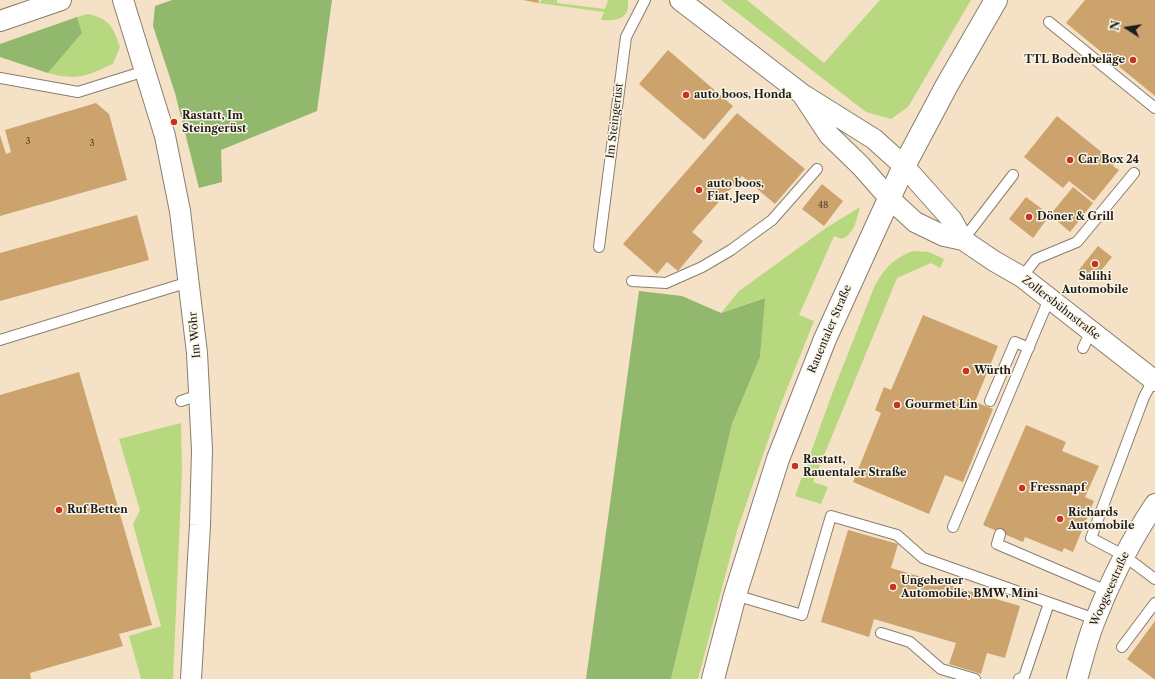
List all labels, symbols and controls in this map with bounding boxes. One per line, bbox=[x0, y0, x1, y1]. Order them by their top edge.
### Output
north arrow bbox=[1107, 8, 1147, 48]
text: N bbox=[1107, 19, 1123, 32]
place label: TTL Bodenbeläge bbox=[1024, 53, 1125, 67]
marker: TTL Bodenbeläge bbox=[1128, 55, 1138, 65]
street label: Im Steingerüst bbox=[604, 83, 626, 159]
place label: auto boos, Honda bbox=[694, 88, 792, 102]
marker: auto boos, Honda bbox=[681, 90, 691, 100]
place label: Rastatt, Im Steingerüst bbox=[182, 109, 246, 135]
marker: Rastatt, Im Steingerüst bbox=[169, 117, 179, 127]
house number: 3 bbox=[26, 136, 30, 146]
house number: 3 bbox=[90, 138, 94, 148]
place label: Car Box 24 bbox=[1078, 153, 1139, 167]
marker: Car Box 24 bbox=[1065, 155, 1075, 165]
place label: auto boos, Fiat, Jeep bbox=[707, 177, 764, 203]
marker: auto boos, Fiat, Jeep bbox=[694, 185, 704, 195]
house number: 48 bbox=[818, 200, 828, 210]
place label: Döner & Grill bbox=[1037, 210, 1114, 224]
marker: Döner & Grill bbox=[1024, 212, 1034, 222]
marker: Salihi Automobile bbox=[1090, 259, 1100, 269]
place label: Salihi Automobile bbox=[1062, 270, 1128, 296]
street label: Zollersbühnstraße bbox=[1019, 273, 1103, 343]
street label: Rauentaler Straße bbox=[805, 283, 855, 375]
street label: Im Wöhr bbox=[186, 311, 204, 359]
place label: Würth bbox=[974, 364, 1011, 378]
marker: Würth bbox=[961, 366, 971, 376]
place label: Gourmet Lin bbox=[905, 398, 978, 412]
marker: Gourmet Lin bbox=[892, 400, 902, 410]
place label: Rastatt, Rauentaler Straße bbox=[803, 453, 906, 479]
marker: Rastatt, Rauentaler Straße bbox=[790, 461, 800, 471]
place label: Fressnapf bbox=[1030, 481, 1085, 495]
marker: Fressnapf bbox=[1017, 483, 1027, 493]
place label: Ruf Betten bbox=[67, 503, 128, 517]
marker: Ruf Betten bbox=[54, 505, 64, 515]
place label: Richards Automobile bbox=[1068, 506, 1135, 532]
marker: Richards Automobile bbox=[1055, 514, 1065, 524]
street label: Woogseestraße bbox=[1088, 550, 1132, 628]
place label: Ungeheuer Automobile, BMW, Mini bbox=[901, 574, 1038, 600]
marker: Ungeheuer Automobile, BMW, Mini bbox=[888, 582, 898, 592]

